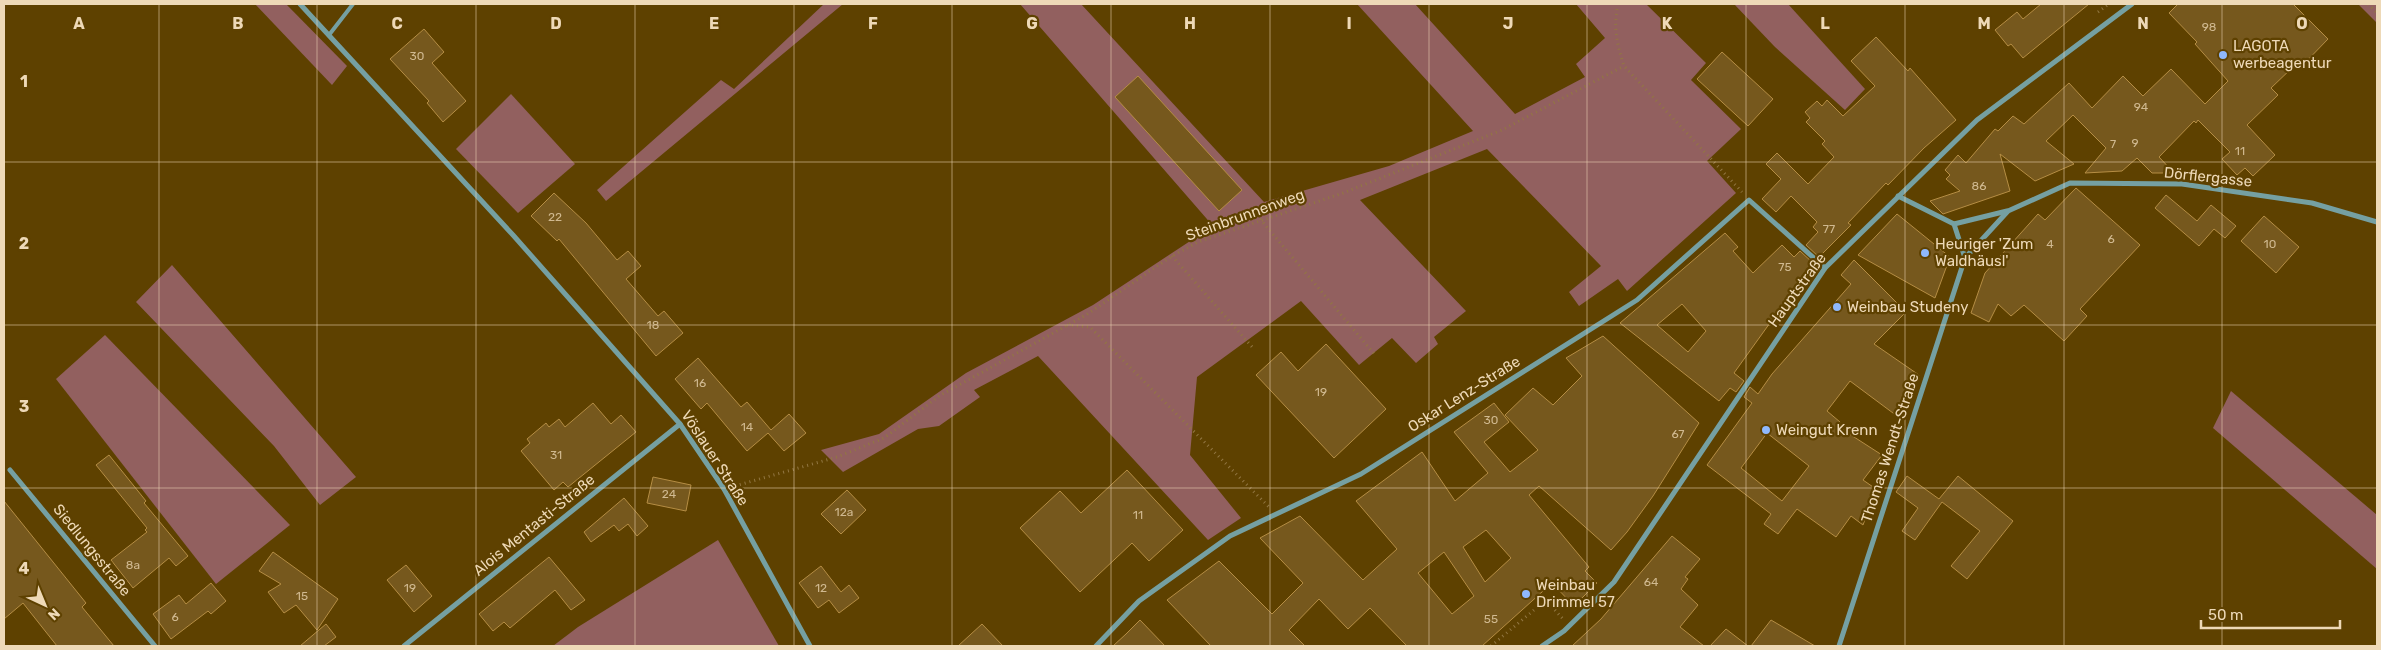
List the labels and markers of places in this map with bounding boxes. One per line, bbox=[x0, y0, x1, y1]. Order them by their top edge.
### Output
place label: LAGOTA werbeagentur bbox=[2233, 37, 2332, 72]
marker: LAGOTA werbeagentur bbox=[2217, 49, 2229, 61]
place label: Heuriger 'Zum Waldhäusl' bbox=[1935, 235, 2033, 270]
marker: Heuriger 'Zum Waldhäusl' bbox=[1919, 247, 1931, 259]
place label: Weinbau Studeny bbox=[1847, 298, 1968, 316]
marker: Weinbau Studeny bbox=[1831, 301, 1843, 313]
place label: Weingut Krenn bbox=[1776, 421, 1878, 439]
marker: Weingut Krenn bbox=[1760, 424, 1772, 436]
place label: Weinbau Drimmel 57 bbox=[1536, 576, 1615, 611]
marker: Weinbau Drimmel 57 bbox=[1520, 588, 1532, 600]

